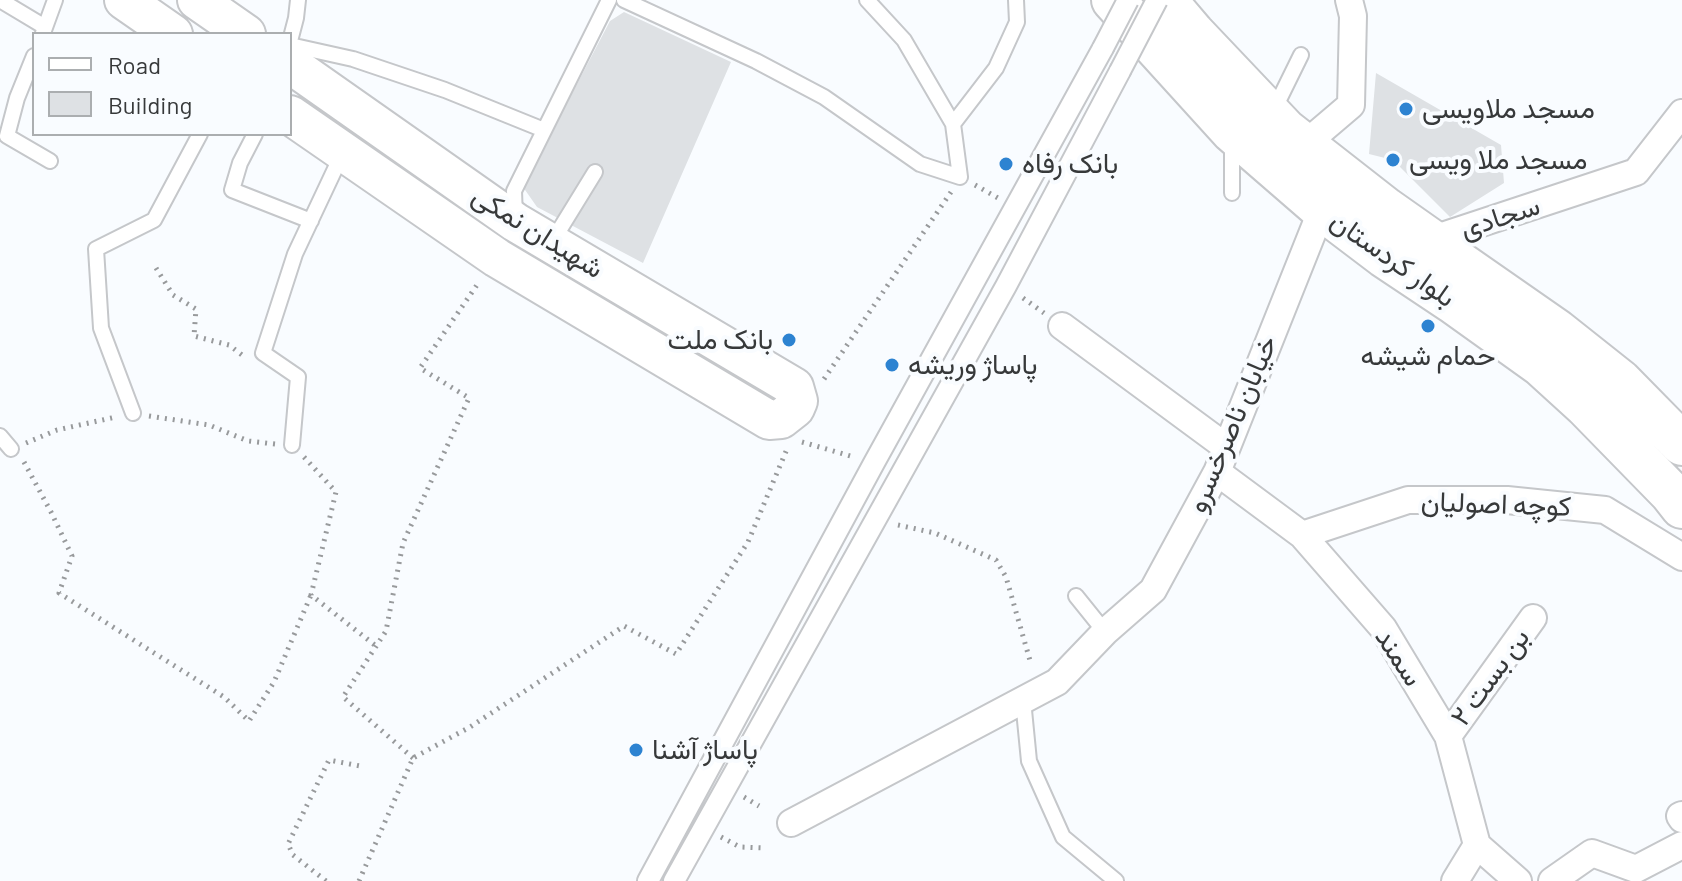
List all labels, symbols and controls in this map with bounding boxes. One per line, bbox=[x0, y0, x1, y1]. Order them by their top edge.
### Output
legend bbox=[32, 32, 292, 136]
text: Road bbox=[108, 50, 161, 79]
text: Building bbox=[108, 90, 192, 119]
place label: مسجد ملاویسی bbox=[1422, 92, 1595, 126]
marker: مسجد ملاویسی bbox=[1397, 100, 1415, 118]
place label: مسجد ملا ویسی bbox=[1409, 143, 1588, 177]
place label: بانک رفاه bbox=[1022, 147, 1118, 181]
marker: مسجد ملا ویسی bbox=[1384, 151, 1402, 169]
marker: بانک رفاه bbox=[997, 155, 1015, 173]
street label: شهیدان نمکی bbox=[466, 178, 610, 286]
street label: سجادی bbox=[1456, 188, 1544, 246]
street label: بلوار کردستان bbox=[1324, 204, 1462, 314]
marker: حمام شیشه bbox=[1419, 317, 1437, 335]
place label: بانک ملت bbox=[668, 323, 773, 357]
street label: خیابان ناصرخسرو bbox=[1180, 330, 1284, 518]
marker: بانک ملت bbox=[780, 331, 798, 349]
place label: حمام شیشه bbox=[1361, 339, 1495, 373]
place label: پاساژ وریشه bbox=[908, 348, 1038, 382]
marker: پاساژ وریشه bbox=[883, 356, 901, 374]
street label: کوچه اصولیان bbox=[1420, 485, 1572, 523]
street label: سمند bbox=[1368, 622, 1430, 692]
street label: بن بست ۲ bbox=[1443, 622, 1537, 732]
place label: پاساژ آشنا bbox=[652, 733, 758, 767]
marker: پاساژ آشنا bbox=[627, 741, 645, 759]

